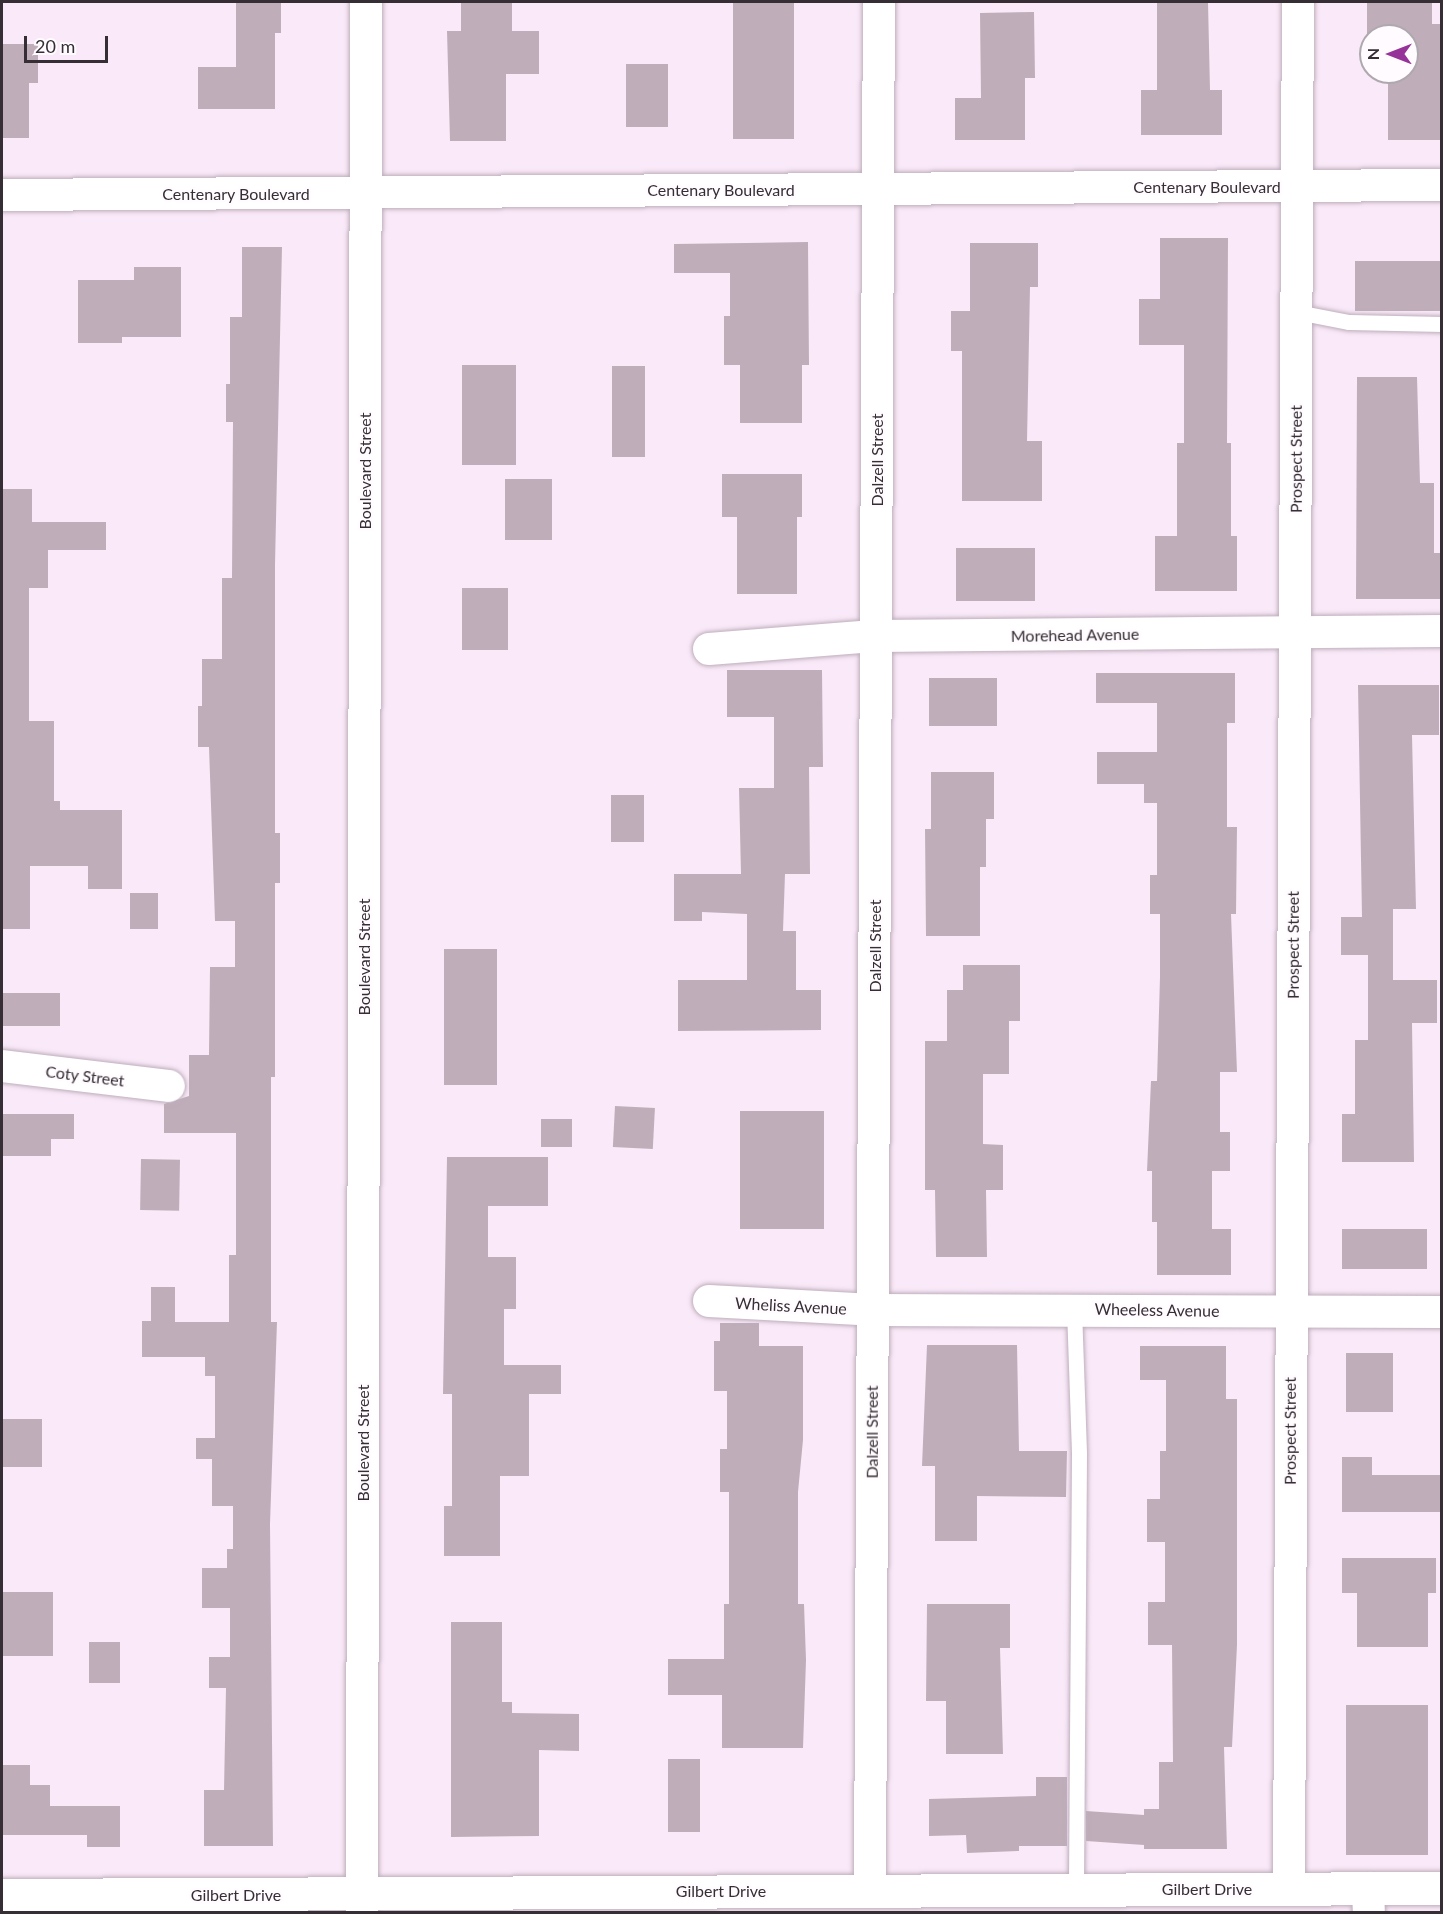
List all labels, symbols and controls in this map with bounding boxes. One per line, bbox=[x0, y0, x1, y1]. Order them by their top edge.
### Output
scale bar bbox=[27, 24, 111, 62]
north arrow bbox=[1359, 24, 1419, 84]
text: 20 m bbox=[35, 35, 75, 57]
text: N bbox=[1363, 48, 1382, 60]
street label: Centenary Boulevard bbox=[1133, 177, 1281, 197]
street label: Centenary Boulevard bbox=[647, 180, 795, 200]
street label: Centenary Boulevard bbox=[162, 184, 310, 204]
street label: Prospect Street bbox=[1286, 405, 1306, 513]
street label: Boulevard Street bbox=[355, 413, 375, 529]
street label: Dalzell Street bbox=[867, 414, 887, 506]
street label: Morehead Avenue bbox=[1010, 624, 1140, 646]
street label: Prospect Street bbox=[1283, 891, 1303, 999]
street label: Boulevard Street bbox=[354, 899, 374, 1015]
street label: Dalzell Street bbox=[865, 900, 885, 992]
street label: Coty Street bbox=[44, 1062, 126, 1090]
street label: Wheliss Avenue bbox=[734, 1293, 848, 1319]
street label: Wheeless Avenue bbox=[1094, 1299, 1220, 1321]
street label: Prospect Street bbox=[1280, 1377, 1300, 1485]
street label: Boulevard Street bbox=[353, 1385, 373, 1501]
street label: Dalzell Street bbox=[862, 1386, 882, 1478]
street label: Gilbert Drive bbox=[1162, 1879, 1252, 1899]
street label: Gilbert Drive bbox=[676, 1881, 766, 1901]
street label: Gilbert Drive bbox=[191, 1885, 281, 1905]

